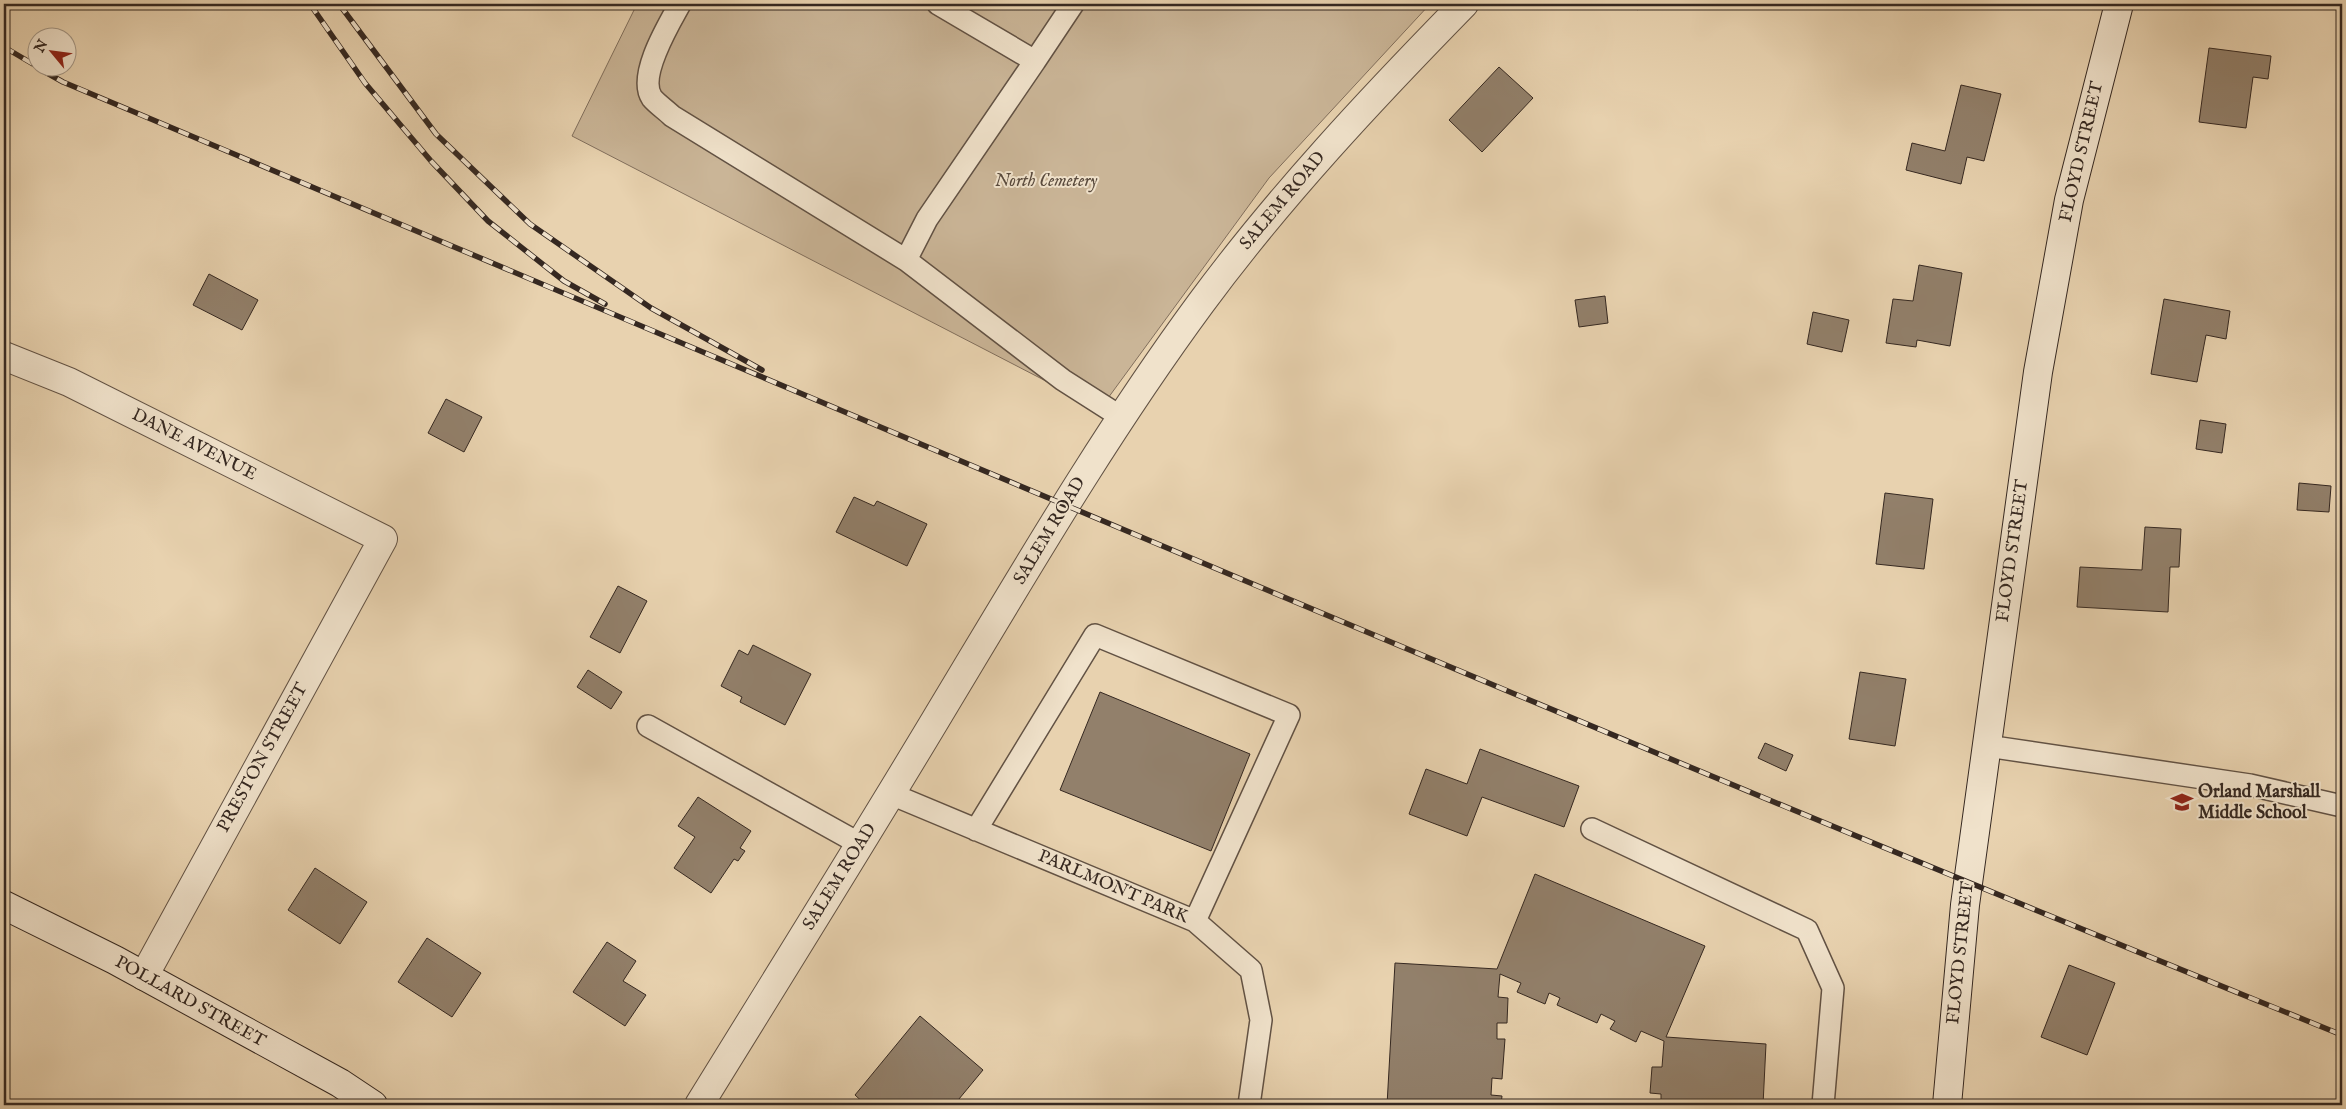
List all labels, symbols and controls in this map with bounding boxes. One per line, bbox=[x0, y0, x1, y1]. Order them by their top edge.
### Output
north arrow bbox=[28, 28, 78, 78]
text: N bbox=[30, 37, 52, 57]
street label: FLOYD STREET bbox=[2055, 79, 2109, 225]
street label: SALEM ROAD bbox=[1235, 147, 1331, 255]
park label: North Cemetery bbox=[995, 170, 1097, 193]
street label: DANE AVENUE bbox=[128, 404, 260, 486]
street label: SALEM ROAD bbox=[1009, 473, 1091, 589]
street label: FLOYD STREET bbox=[1992, 478, 2034, 624]
street label: PRESTON STREET bbox=[212, 679, 314, 837]
place label: Orland Marshall Middle School bbox=[2198, 781, 2321, 825]
school or university icon: Orland Marshall Middle School bbox=[2169, 789, 2195, 815]
street label: SALEM ROAD bbox=[798, 819, 882, 935]
street label: PARLMONT PARK bbox=[1034, 845, 1193, 929]
street label: FLOYD STREET bbox=[1942, 880, 1980, 1026]
street label: POLLARD STREET bbox=[111, 951, 269, 1053]

